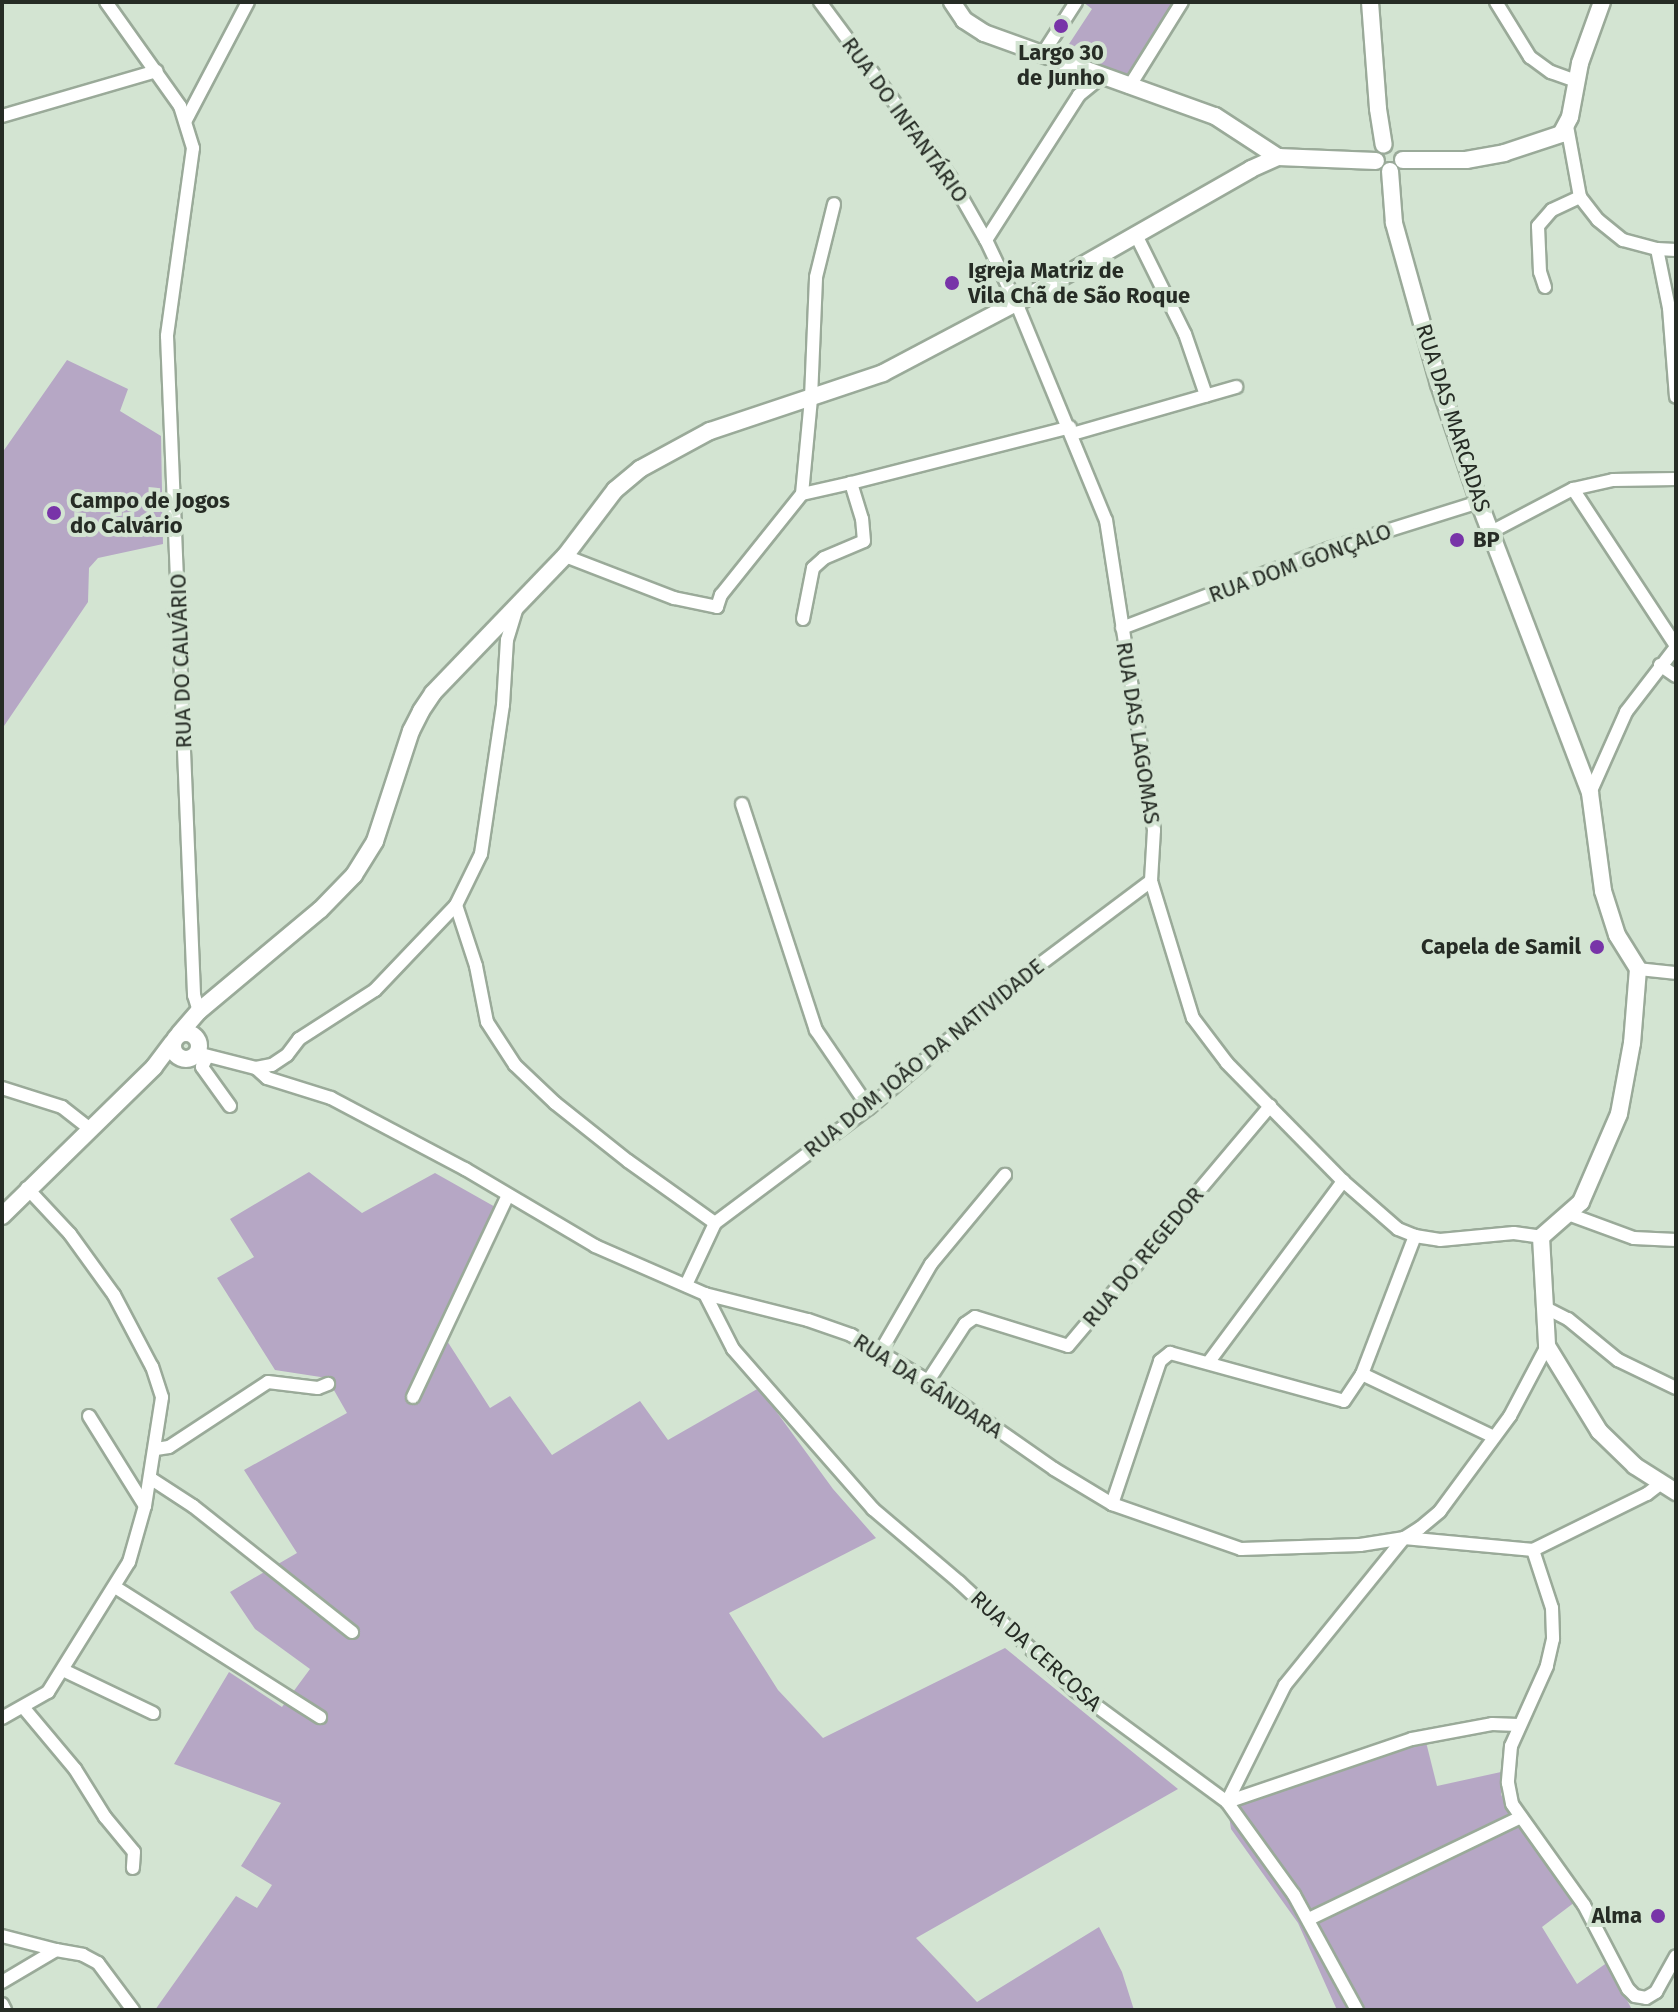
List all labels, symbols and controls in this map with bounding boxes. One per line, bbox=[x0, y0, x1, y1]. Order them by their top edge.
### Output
marker: Largo 30 de Junho bbox=[1052, 17, 1070, 35]
street label: RUA DO INFANTÁRIO bbox=[836, 32, 974, 208]
place label: Largo 30 de Junho bbox=[1017, 39, 1105, 90]
place label: Igreja Matriz de Vila Chã de São Roque bbox=[968, 257, 1190, 308]
marker: Igreja Matriz de Vila Chã de São Roque bbox=[943, 274, 961, 292]
street label: RUA DAS MARCADAS bbox=[1410, 320, 1496, 516]
place label: Campo de Jogos do Calvário bbox=[70, 487, 230, 538]
marker: Campo de Jogos do Calvário bbox=[45, 504, 63, 522]
street label: RUA DOM GONÇALO bbox=[1205, 518, 1395, 608]
place label: BP bbox=[1473, 527, 1500, 553]
marker: BP bbox=[1448, 531, 1466, 549]
street label: RUA DO CALVÁRIO bbox=[165, 573, 197, 749]
street label: RUA DAS LAGOMAS bbox=[1111, 640, 1165, 826]
place label: Capela de Samil bbox=[1421, 934, 1581, 960]
marker: Capela de Samil bbox=[1588, 938, 1606, 956]
street label: RUA DOM JOÃO DA NATIVIDADE bbox=[799, 953, 1049, 1163]
street label: RUA DO REGEDOR bbox=[1077, 1182, 1209, 1332]
street label: RUA DA GÂNDARA bbox=[849, 1328, 1007, 1444]
street label: RUA DA CERCOSA bbox=[965, 1585, 1107, 1717]
place label: Alma bbox=[1592, 1903, 1642, 1929]
marker: Alma bbox=[1649, 1907, 1667, 1925]

